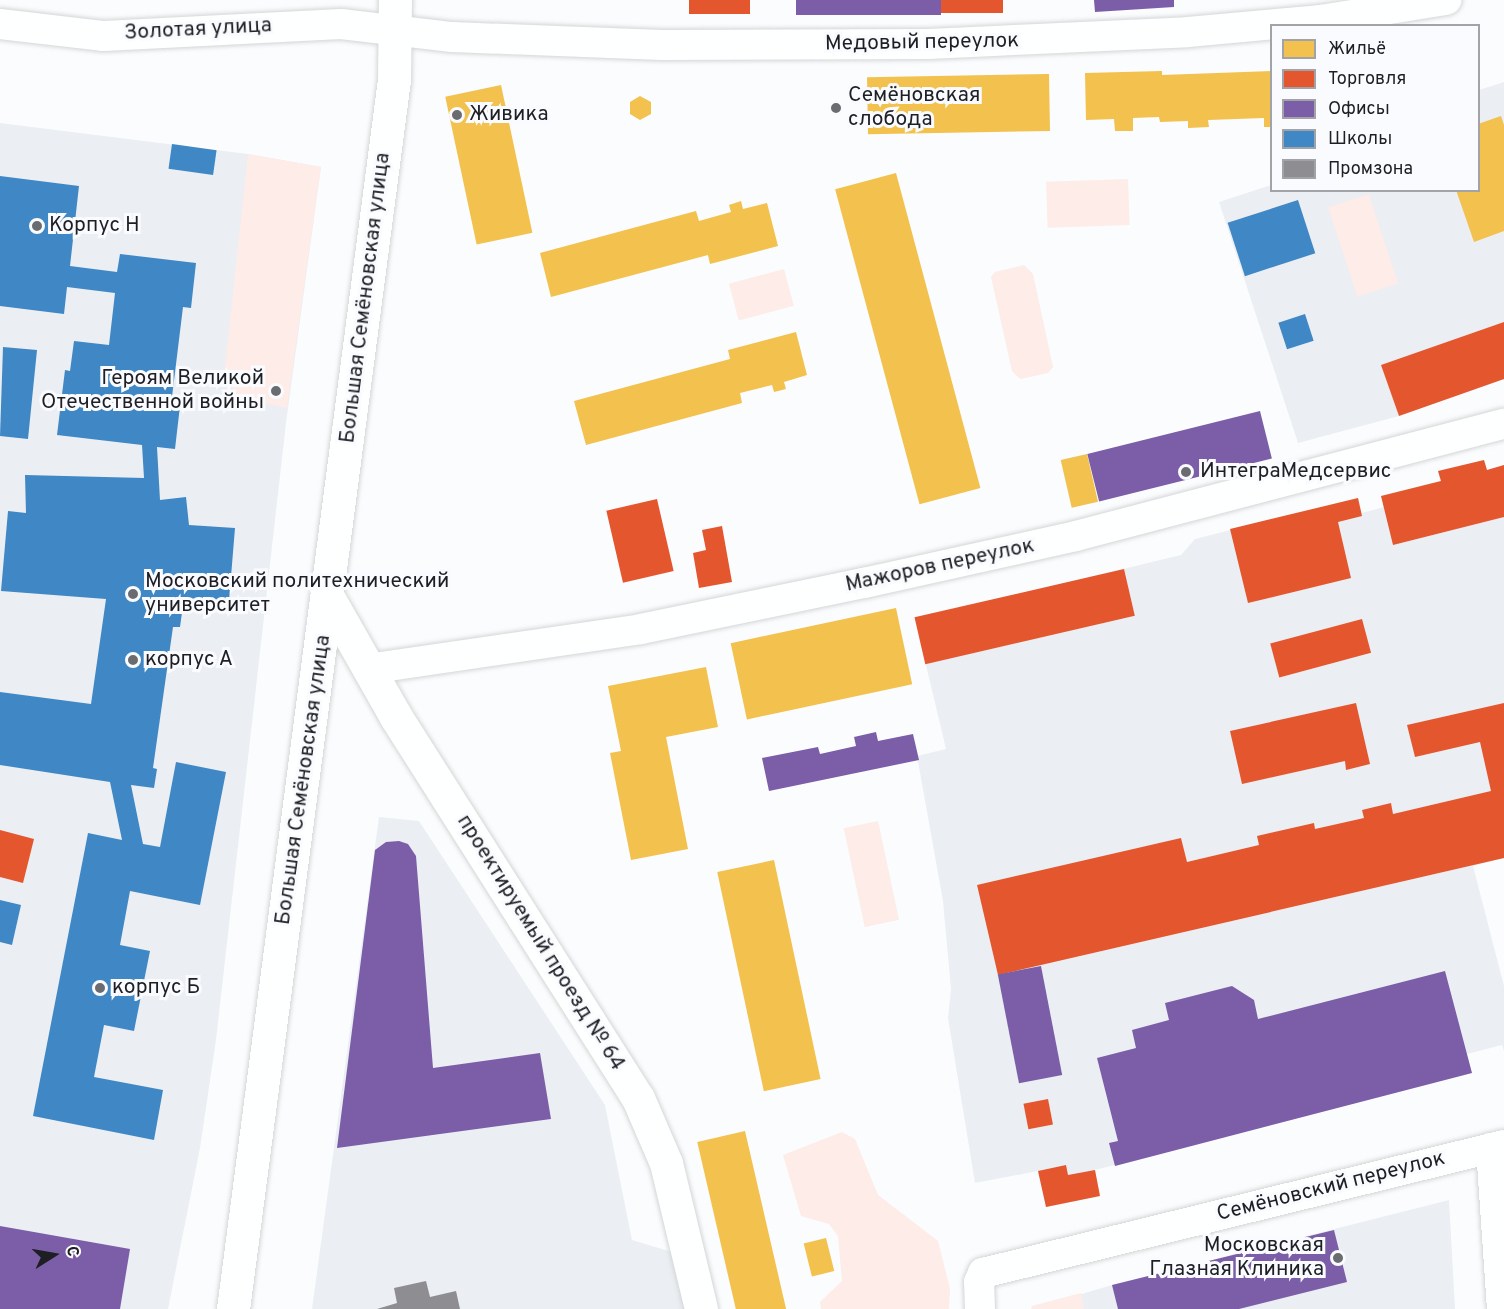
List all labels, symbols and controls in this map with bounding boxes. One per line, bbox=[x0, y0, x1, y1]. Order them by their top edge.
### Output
street label: Золотая улица bbox=[124, 14, 272, 46]
legend bbox=[1270, 24, 1480, 192]
street label: Медовый переулок bbox=[825, 29, 1019, 57]
text: Жильё bbox=[1328, 38, 1386, 61]
text: Торговля bbox=[1328, 68, 1406, 91]
place label: Семёновская слобода bbox=[848, 83, 981, 133]
text: Офисы bbox=[1328, 98, 1390, 121]
marker: Семёновская слобода bbox=[829, 101, 843, 115]
place label: Живика bbox=[469, 102, 548, 128]
marker: Живика bbox=[450, 108, 464, 122]
text: Школы bbox=[1328, 128, 1392, 151]
street label: Большая Семёновская улица bbox=[336, 151, 396, 445]
text: Промзона bbox=[1328, 158, 1413, 181]
place label: Корпус Н bbox=[49, 213, 140, 239]
marker: Корпус Н bbox=[30, 219, 44, 233]
place label: Героям Великой Отечественной войны bbox=[41, 366, 264, 416]
marker: Героям Великой Отечественной войны bbox=[269, 384, 283, 398]
place label: ИнтеграМедсервис bbox=[1200, 459, 1391, 485]
marker: ИнтеграМедсервис bbox=[1177, 463, 1195, 481]
street label: Мажоров переулок bbox=[843, 534, 1037, 598]
place label: Московский политехнический университет bbox=[145, 569, 449, 619]
marker: Московский политехнический университет bbox=[126, 587, 140, 601]
street label: Большая Семёновская улица bbox=[271, 633, 337, 927]
place label: корпус А bbox=[145, 647, 234, 673]
marker: корпус А bbox=[126, 653, 140, 667]
street label: проектируемый проезд № 64 bbox=[451, 810, 629, 1076]
place label: корпус Б bbox=[112, 975, 200, 1001]
marker: корпус Б bbox=[93, 981, 107, 995]
street label: Семёновский переулок bbox=[1214, 1146, 1448, 1228]
north arrow bbox=[24, 1225, 84, 1285]
place label: Московская Глазная Клиника bbox=[1149, 1233, 1324, 1283]
text: С bbox=[61, 1245, 82, 1258]
marker: Московская Глазная Клиника bbox=[1329, 1249, 1347, 1267]

